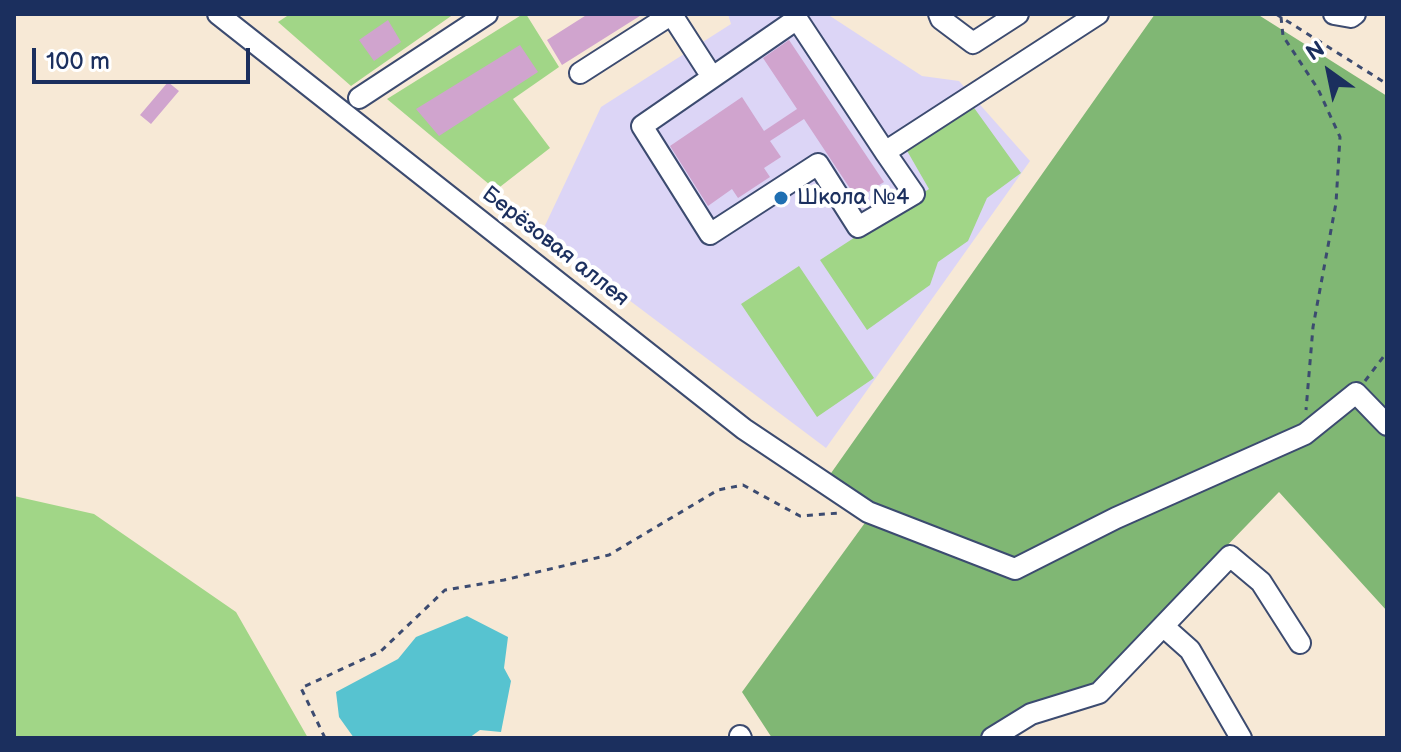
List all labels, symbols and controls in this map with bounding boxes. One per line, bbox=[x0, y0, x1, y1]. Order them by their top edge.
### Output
scale bar bbox=[36, 32, 254, 82]
north arrow bbox=[1289, 32, 1369, 112]
text: N bbox=[1301, 36, 1330, 67]
text: 100 m bbox=[46, 47, 110, 76]
street label: Берёзовая аллея bbox=[476, 181, 634, 313]
place label: Школа №4 bbox=[797, 185, 909, 211]
marker: Школа №4 bbox=[772, 189, 790, 207]

